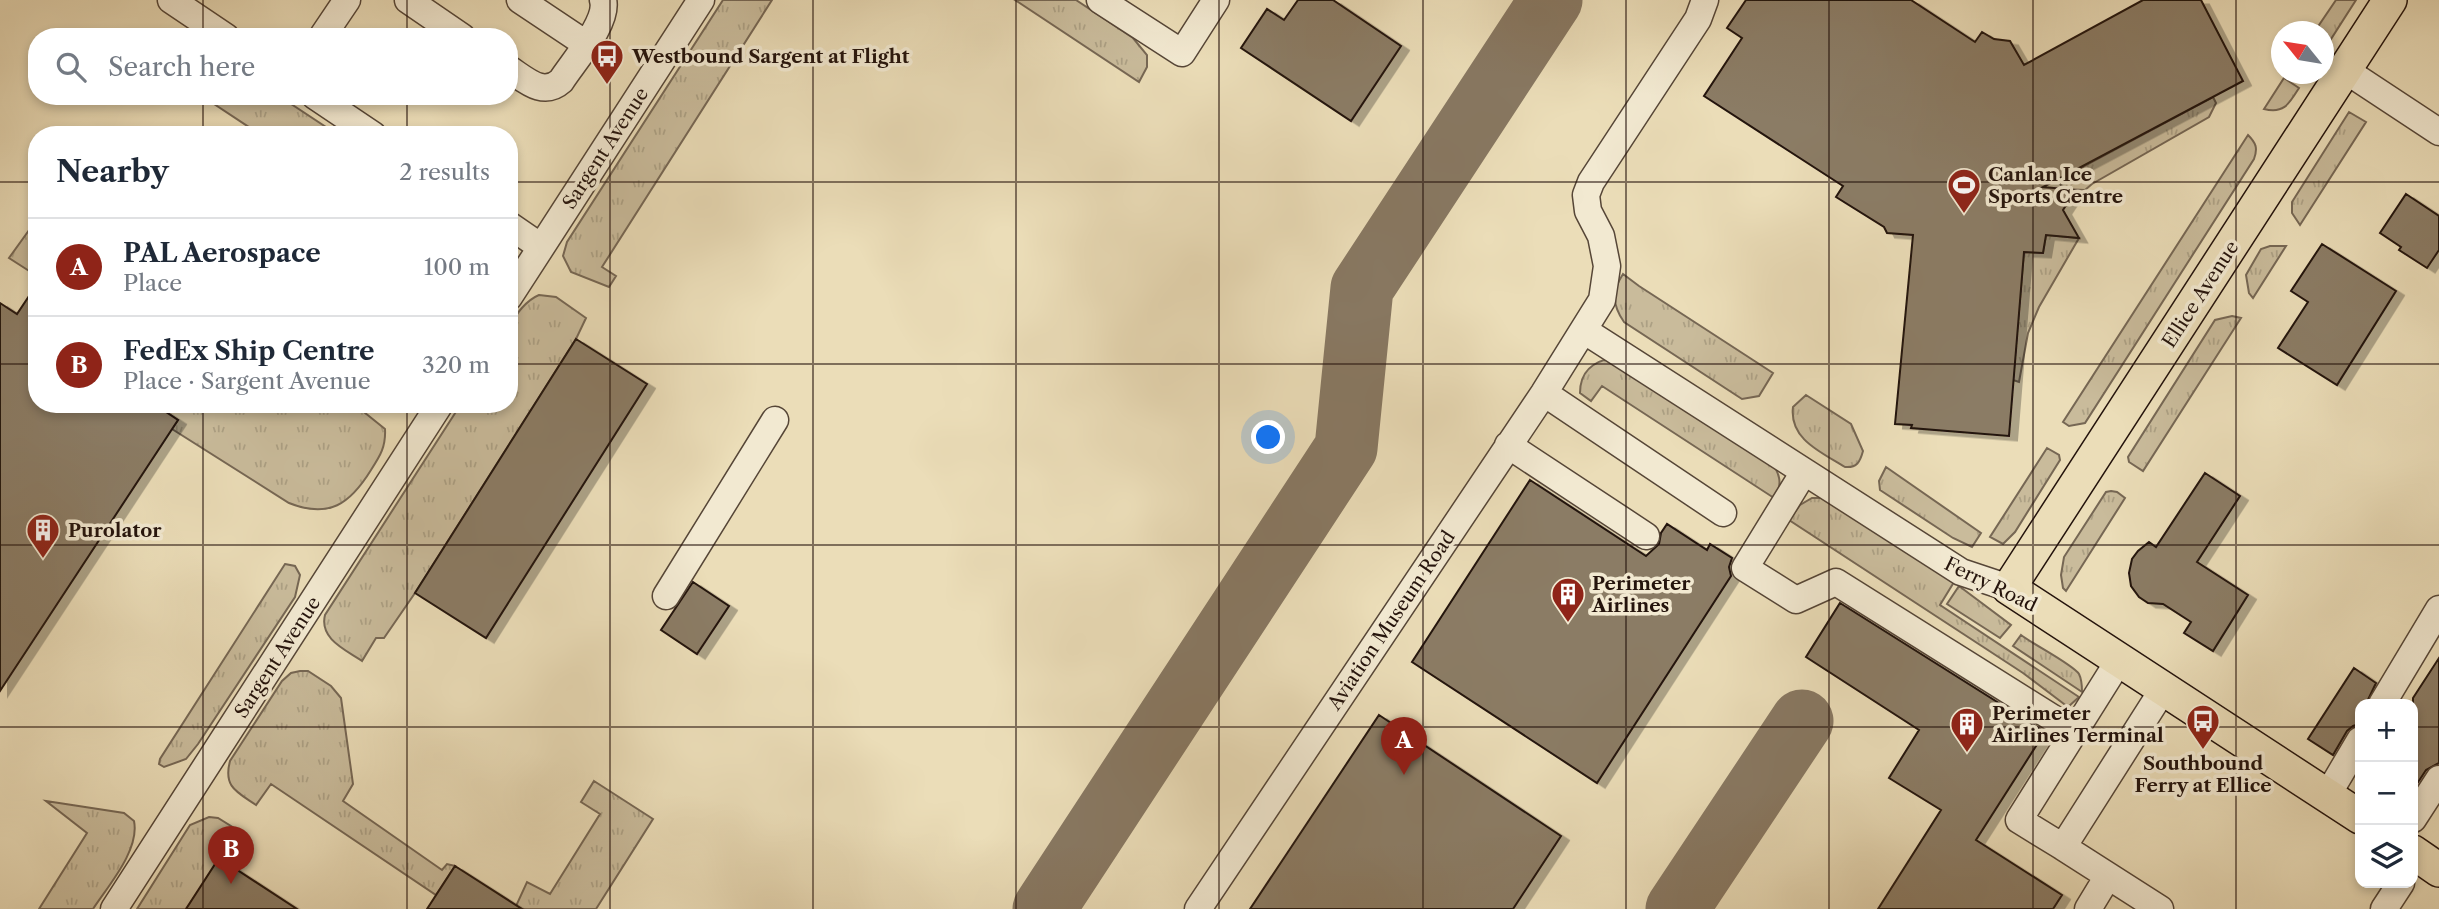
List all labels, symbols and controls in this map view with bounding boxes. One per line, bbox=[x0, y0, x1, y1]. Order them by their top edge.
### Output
north arrow bbox=[2271, 21, 2334, 84]
search box bbox=[28, 28, 518, 105]
bus stop icon: Westbound Sargent at Flight bbox=[588, 37, 626, 86]
place label: Westbound Sargent at Flight bbox=[631, 45, 910, 68]
icon: search bbox=[52, 48, 90, 86]
text: Search here bbox=[108, 51, 255, 83]
street label: Sargent Avenue bbox=[558, 83, 653, 213]
text: Nearby bbox=[56, 153, 169, 190]
text: 2 results bbox=[399, 158, 490, 186]
place label: Canlan Ice Sports Centre bbox=[1988, 163, 2123, 208]
sports icon: Canlan Ice Sports Centre bbox=[1945, 166, 1983, 215]
text: PAL Aerospace bbox=[123, 237, 321, 269]
street label: Ellice Avenue bbox=[2157, 237, 2243, 352]
text: A bbox=[70, 253, 88, 281]
text: 100 m bbox=[424, 253, 490, 281]
text: Place bbox=[123, 269, 182, 297]
text: FedEx Ship Centre bbox=[123, 335, 375, 367]
text: B bbox=[70, 351, 88, 379]
text: 320 m bbox=[422, 351, 490, 379]
text: Place · Sargent Avenue bbox=[123, 367, 371, 395]
your location bbox=[1251, 420, 1285, 454]
building icon: Purolator bbox=[24, 511, 62, 560]
place label: Purolator bbox=[68, 519, 162, 542]
street label: Aviation Museum Road bbox=[1322, 526, 1460, 715]
street label: Ferry Road bbox=[1941, 552, 2041, 617]
place label: Perimeter Airlines bbox=[1591, 572, 1691, 617]
building icon: Perimeter Airlines bbox=[1549, 575, 1587, 624]
street label: Sargent Avenue bbox=[230, 592, 325, 722]
map controls bbox=[2355, 699, 2418, 888]
button: + bbox=[2355, 699, 2418, 762]
place label: Perimeter Airlines Terminal bbox=[1991, 702, 2164, 747]
bus stop icon: Southbound Ferry at Ellice bbox=[2184, 702, 2222, 751]
building icon: Perimeter Airlines Terminal bbox=[1948, 705, 1986, 754]
pin: A bbox=[1381, 717, 1427, 775]
place label: Southbound Ferry at Ellice bbox=[2134, 752, 2272, 797]
button: − bbox=[2355, 762, 2418, 825]
button: layers bbox=[2355, 825, 2418, 888]
pin: B bbox=[208, 826, 254, 884]

